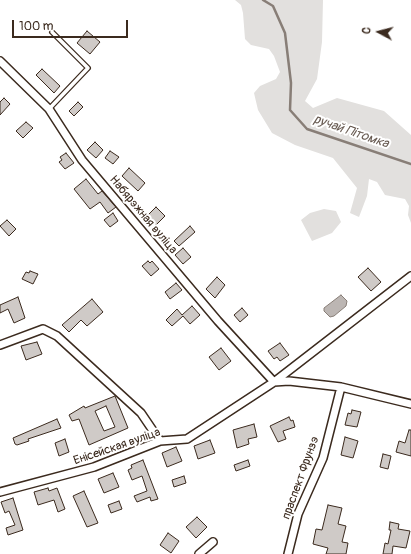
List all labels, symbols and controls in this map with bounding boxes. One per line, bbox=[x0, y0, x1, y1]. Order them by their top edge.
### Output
scale bar bbox=[14, 12, 130, 38]
north arrow bbox=[359, 12, 399, 52]
text: 100 m bbox=[19, 19, 53, 34]
text: С bbox=[360, 26, 373, 35]
water label: ручай Пітомка bbox=[311, 112, 391, 152]
street label: Набярэжная вуліца bbox=[106, 173, 180, 257]
street label: Енісейская вуліца bbox=[72, 425, 162, 469]
street label: праспект Фрунзэ bbox=[279, 435, 323, 521]

